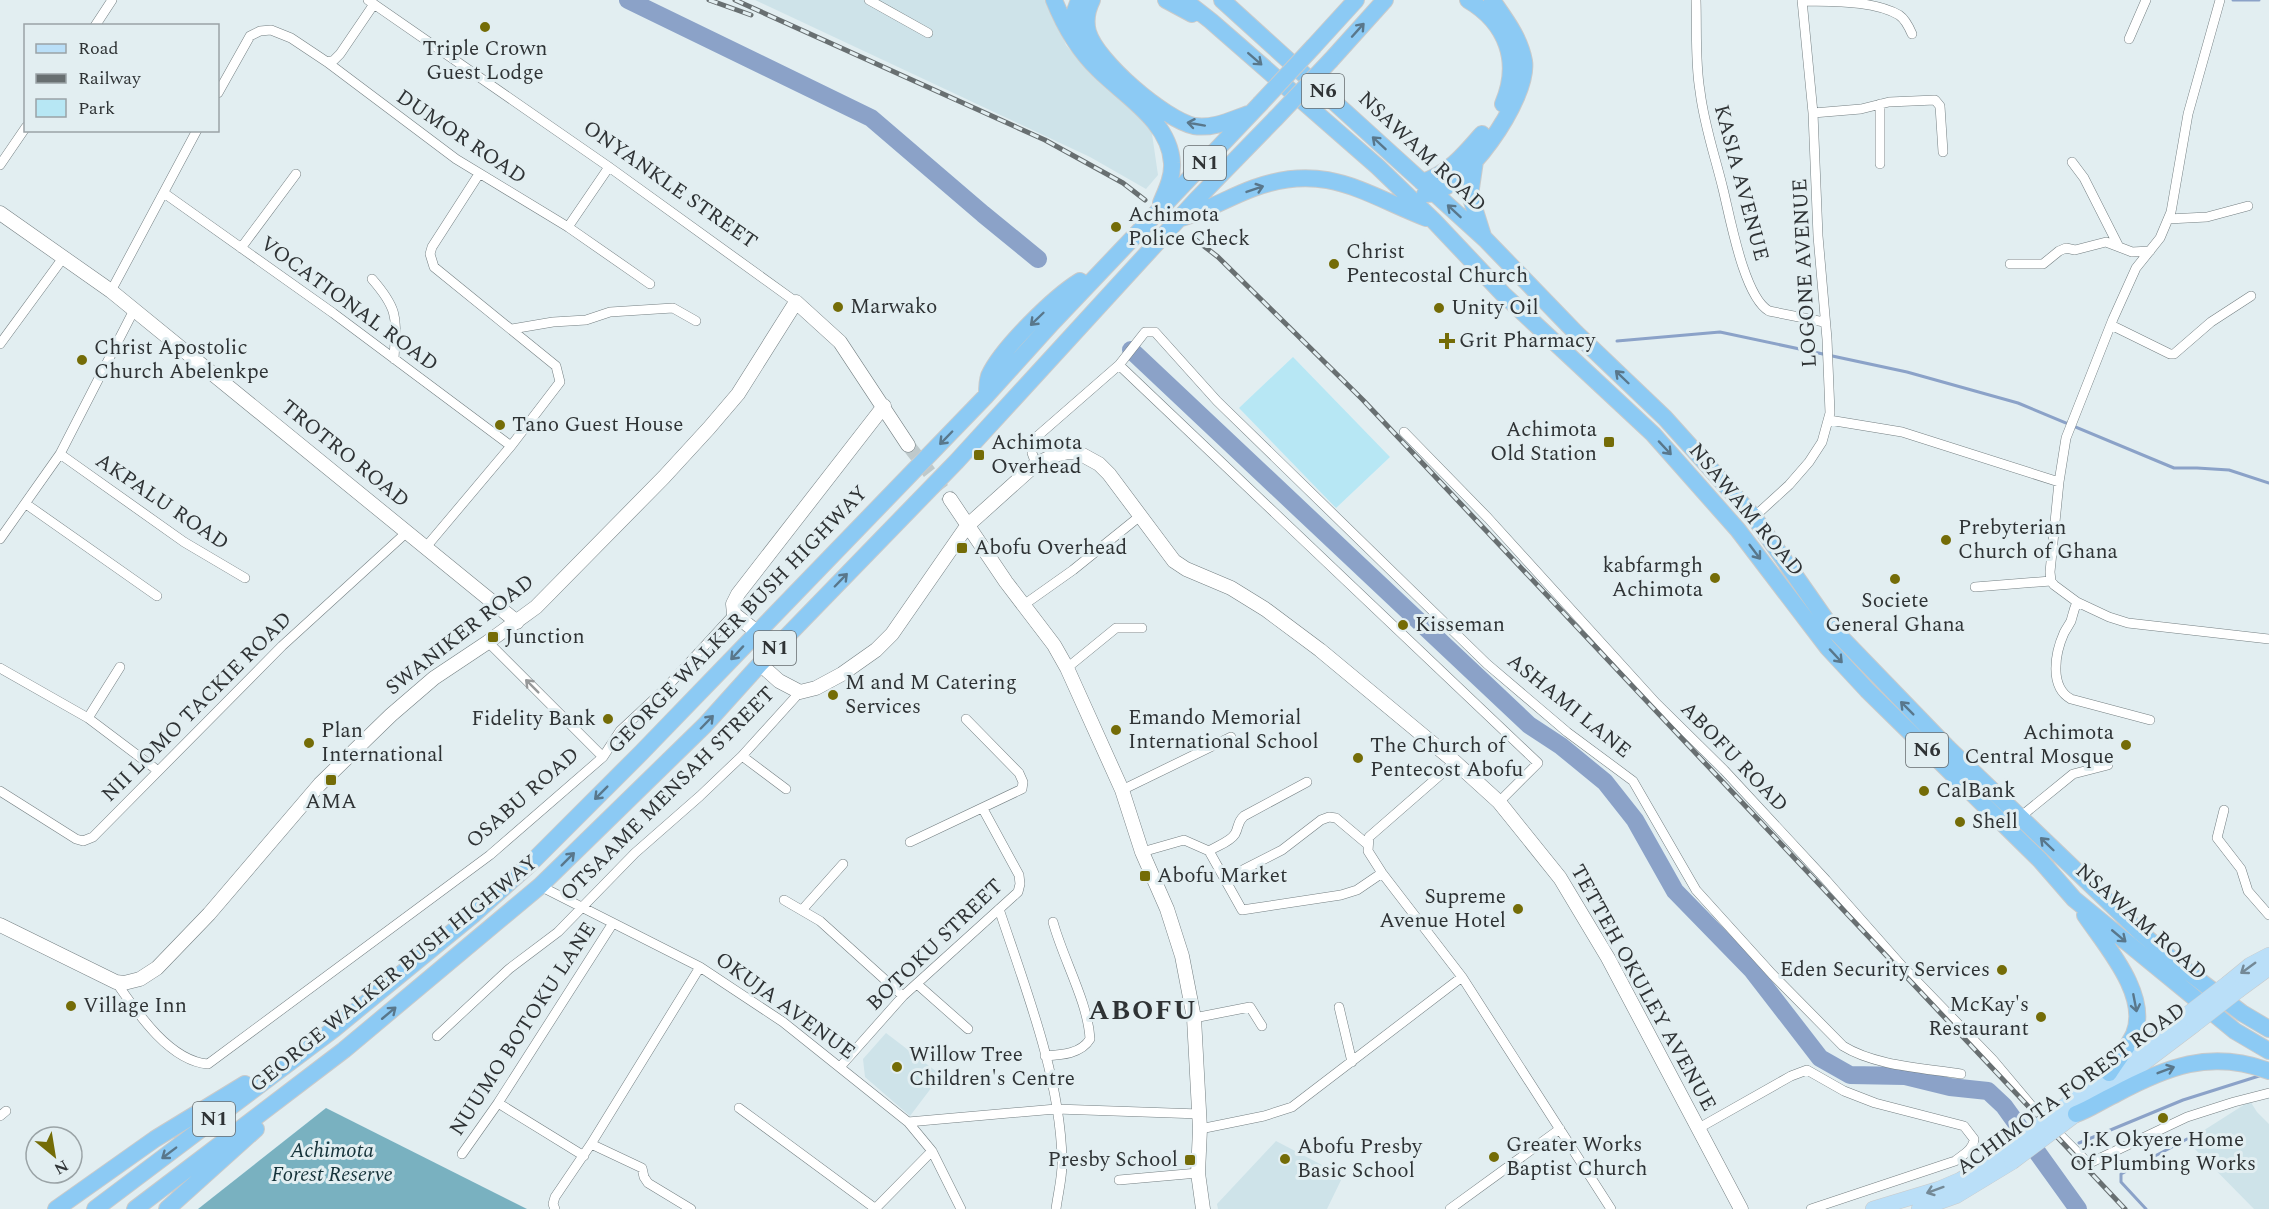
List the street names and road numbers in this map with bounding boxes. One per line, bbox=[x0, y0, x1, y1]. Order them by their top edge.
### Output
road number: N6 bbox=[1302, 74, 1344, 108]
street label: DUMOR ROAD bbox=[389, 81, 533, 193]
street label: NSAWAM ROAD bbox=[1350, 84, 1494, 220]
street label: KASIA AVENUE bbox=[1705, 101, 1777, 265]
street label: ONYANKLE STREET bbox=[576, 112, 764, 258]
road number: N1 bbox=[1184, 146, 1226, 180]
street label: LOGONE AVENUE bbox=[1784, 178, 1826, 368]
street label: VOCATIONAL ROAD bbox=[253, 228, 445, 380]
street label: TROTRO ROAD bbox=[274, 392, 416, 516]
street label: NSAWAM ROAD bbox=[1680, 436, 1812, 584]
street label: AKPALU ROAD bbox=[89, 445, 235, 559]
street label: GEORGE WALKER BUSH HIGHWAY bbox=[600, 478, 876, 762]
street label: SWANIKER ROAD bbox=[379, 566, 541, 704]
street label: NII LOMO TACKIE ROAD bbox=[94, 604, 300, 810]
road number: N1 bbox=[754, 631, 796, 665]
street label: ASHAMI LANE bbox=[1500, 646, 1638, 766]
street label: OTSAAME MENSAH STREET bbox=[553, 679, 783, 909]
street label: ABOFU ROAD bbox=[1673, 694, 1795, 820]
road number: N6 bbox=[1906, 733, 1948, 767]
street label: OSABU ROAD bbox=[459, 740, 587, 856]
street label: GEORGE WALKER BUSH HIGHWAY bbox=[243, 847, 545, 1101]
street label: NSAWAM ROAD bbox=[2068, 856, 2214, 988]
street label: TETTEH OKULEY AVENUE bbox=[1562, 859, 1724, 1117]
street label: BOTOKU STREET bbox=[859, 871, 1011, 1019]
street label: NUUMO BOTOKU LANE bbox=[441, 915, 605, 1143]
street label: OKUJA AVENUE bbox=[708, 944, 862, 1068]
street label: ACHIMOTA FOREST ROAD bbox=[1949, 995, 2193, 1183]
road number: N1 bbox=[193, 1102, 235, 1136]

